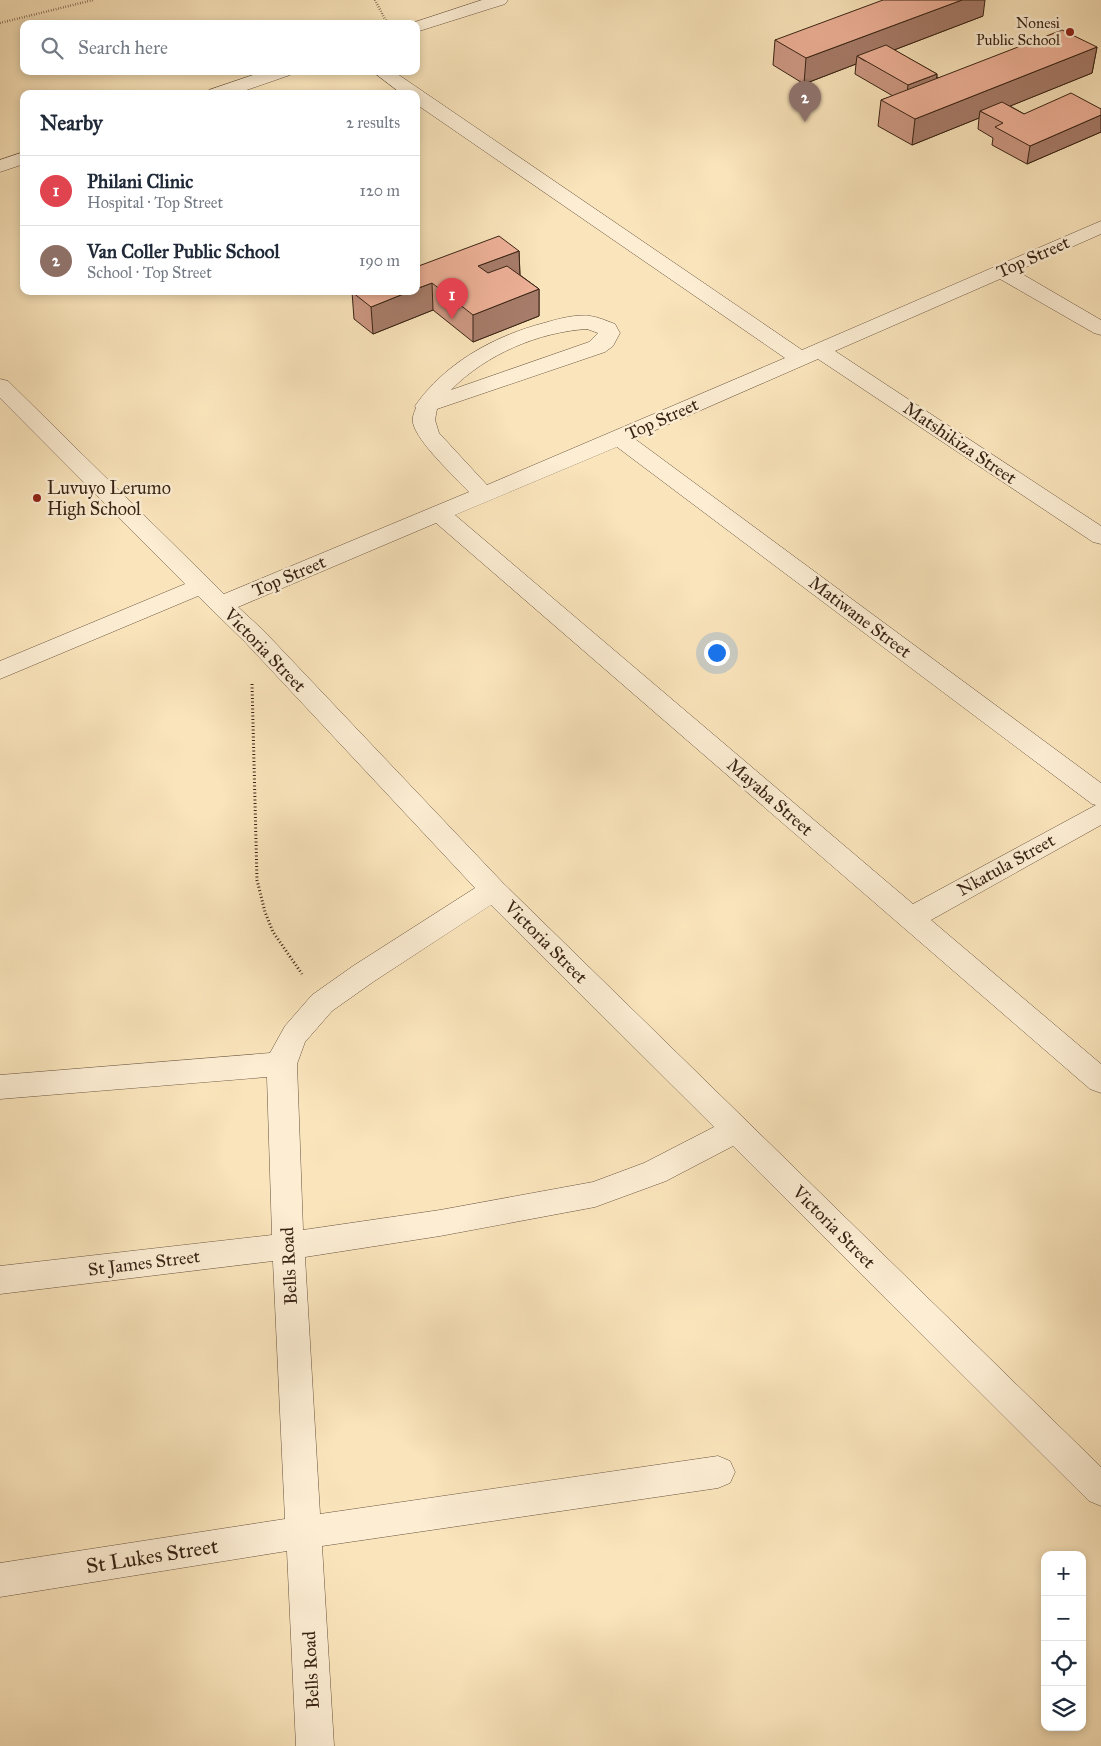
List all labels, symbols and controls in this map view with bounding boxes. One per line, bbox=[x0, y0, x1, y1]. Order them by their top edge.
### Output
place label: Nonesi Public School bbox=[976, 14, 1061, 49]
search box bbox=[20, 20, 420, 75]
marker: Nonesi Public School bbox=[1064, 26, 1076, 38]
icon: search bbox=[38, 34, 66, 62]
text: Search here bbox=[78, 36, 168, 59]
pin: 2 bbox=[789, 81, 821, 122]
text: Nearby bbox=[40, 110, 103, 136]
text: 2 results bbox=[346, 113, 400, 132]
text: Philani Clinic bbox=[87, 170, 193, 193]
text: 1 bbox=[53, 181, 59, 200]
text: 120 m bbox=[360, 181, 400, 200]
text: Hospital · Top Street bbox=[87, 193, 223, 212]
street label: Top Street bbox=[993, 231, 1074, 283]
text: Van Coller Public School bbox=[87, 240, 280, 263]
text: 2 bbox=[52, 251, 60, 270]
text: 190 m bbox=[359, 251, 400, 270]
text: School · Top Street bbox=[87, 263, 212, 282]
pin: 1 bbox=[436, 278, 468, 319]
street label: Top Street bbox=[622, 393, 703, 445]
street label: Matshikiza Street bbox=[899, 397, 1021, 489]
place label: Luvuyo Lerumo High School bbox=[47, 477, 171, 521]
marker: Luvuyo Lerumo High School bbox=[31, 492, 43, 504]
street label: Top Street bbox=[249, 550, 330, 601]
street label: Matiwane Street bbox=[804, 571, 916, 663]
street label: Victoria Street bbox=[219, 603, 311, 697]
your location bbox=[704, 640, 730, 666]
street label: Mayaba Street bbox=[722, 754, 818, 841]
street label: Nkatula Street bbox=[953, 829, 1059, 901]
street label: Victoria Street bbox=[499, 895, 593, 989]
street label: Victoria Street bbox=[787, 1180, 881, 1274]
street label: Bells Road bbox=[276, 1227, 302, 1305]
street label: St James Street bbox=[87, 1245, 202, 1282]
street label: St Lukes Street bbox=[84, 1533, 220, 1579]
map controls bbox=[1041, 1551, 1086, 1731]
button: + bbox=[1041, 1551, 1086, 1596]
button: − bbox=[1041, 1596, 1086, 1641]
street label: Bells Road bbox=[298, 1631, 324, 1709]
button: locate bbox=[1041, 1641, 1086, 1686]
button: layers bbox=[1041, 1686, 1086, 1731]

